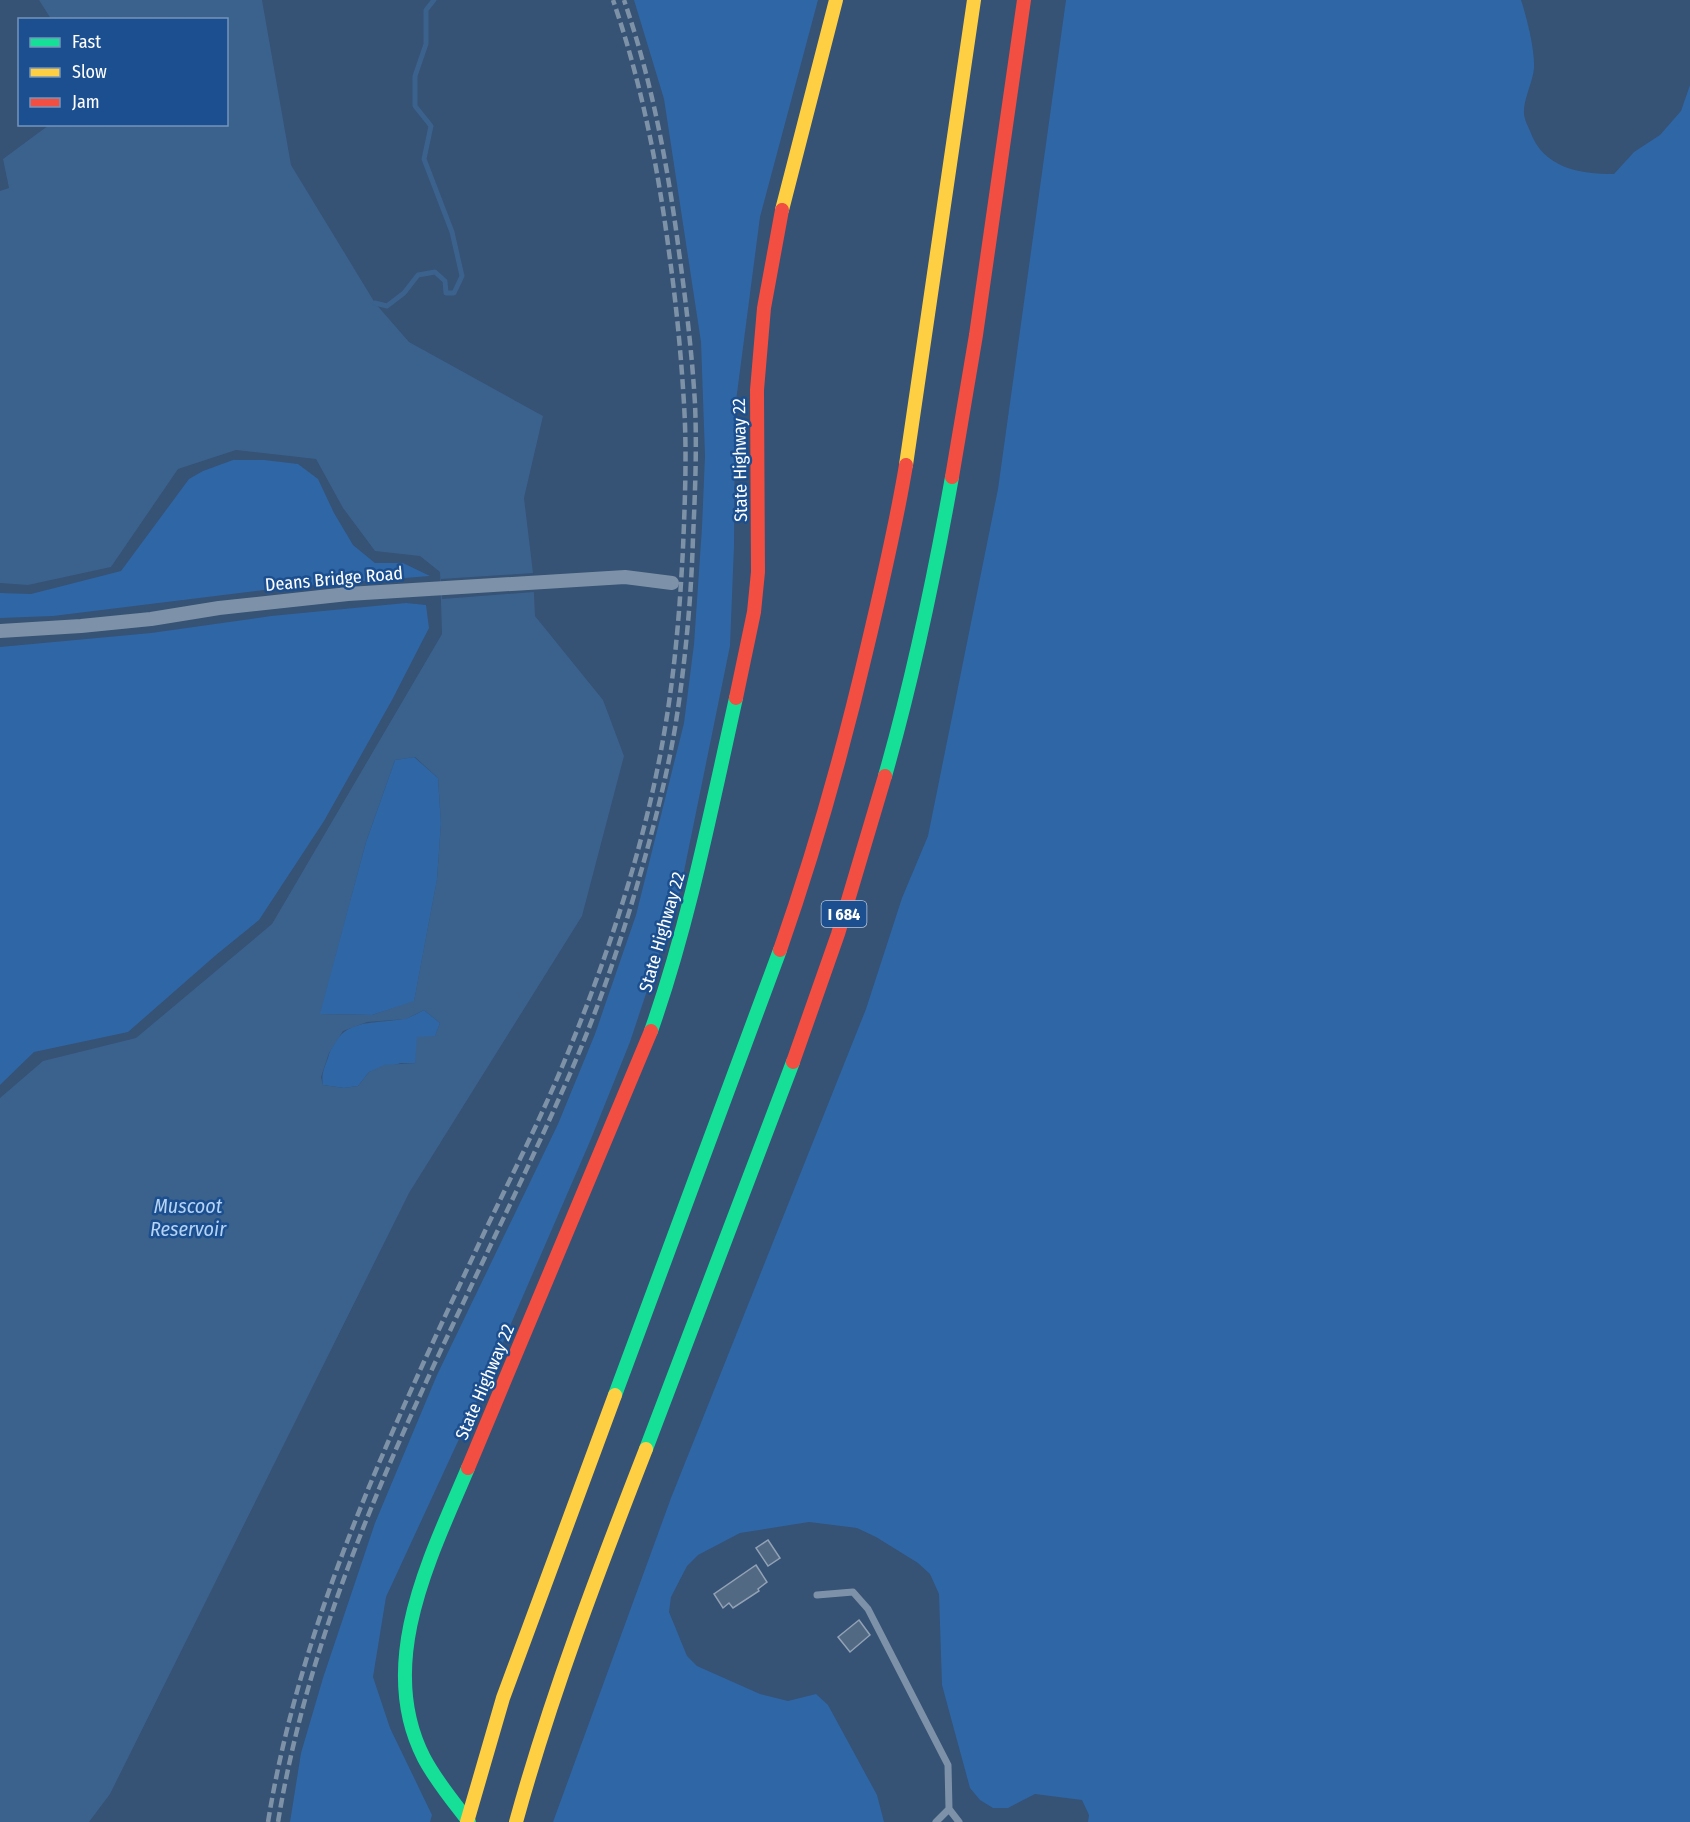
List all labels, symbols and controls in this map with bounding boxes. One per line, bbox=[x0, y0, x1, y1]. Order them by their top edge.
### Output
legend bbox=[18, 18, 228, 126]
text: Fast bbox=[72, 31, 101, 53]
text: Slow bbox=[72, 61, 107, 83]
text: Jam bbox=[72, 91, 100, 113]
street label: State Highway 22 bbox=[728, 398, 752, 522]
street label: Deans Bridge Road bbox=[264, 562, 404, 596]
street label: State Highway 22 bbox=[634, 869, 690, 995]
road number: I 684 bbox=[822, 901, 866, 927]
water label: Muscoot Reservoir bbox=[150, 1194, 227, 1241]
street label: State Highway 22 bbox=[451, 1321, 519, 1443]

